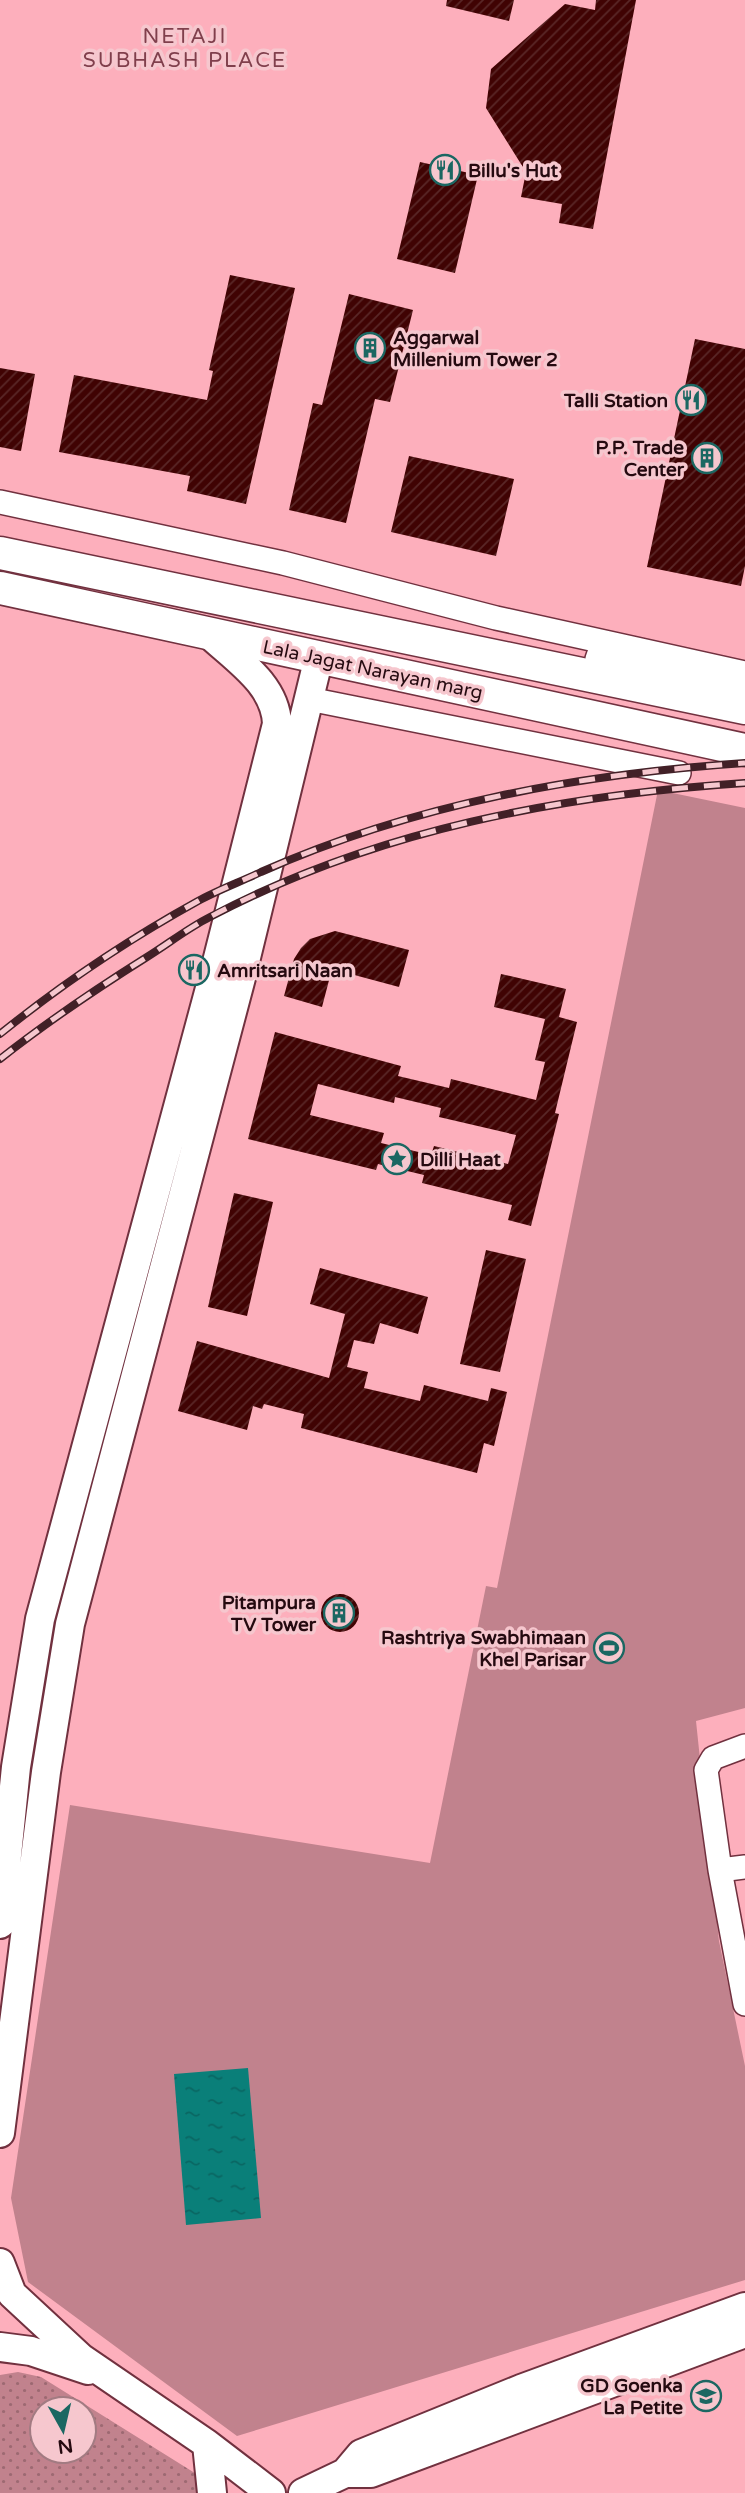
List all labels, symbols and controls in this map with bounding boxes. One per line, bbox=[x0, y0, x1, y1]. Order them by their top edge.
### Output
district label: NETAJI SUBHASH PLACE bbox=[83, 24, 287, 73]
restaurant icon: Billu's Hut bbox=[428, 153, 462, 187]
place label: Billu's Hut bbox=[468, 160, 559, 182]
place label: Aggarwal Millenium Tower 2 bbox=[393, 327, 558, 371]
building icon: Aggarwal Millenium Tower 2 bbox=[353, 331, 387, 365]
restaurant icon: Talli Station bbox=[674, 383, 708, 417]
place label: Talli Station bbox=[563, 390, 668, 412]
place label: P.P. Trade Center bbox=[595, 437, 685, 481]
building icon: P.P. Trade Center bbox=[690, 441, 724, 475]
street label: Lala Jagat Narayan marg bbox=[261, 636, 485, 704]
restaurant icon: Amritsari Naan bbox=[177, 953, 211, 987]
place label: Amritsari Naan bbox=[217, 960, 353, 982]
place icon: Dilli Haat bbox=[380, 1142, 414, 1176]
place label: Dilli Haat bbox=[420, 1149, 501, 1171]
place label: Pitampura TV Tower bbox=[222, 1592, 317, 1636]
building icon: Pitampura TV Tower bbox=[322, 1596, 356, 1630]
place label: Rashtriya Swabhimaan Khel Parisar bbox=[381, 1627, 587, 1671]
sports icon: Rashtriya Swabhimaan Khel Parisar bbox=[592, 1631, 626, 1665]
place label: GD Goenka La Petite bbox=[580, 2375, 683, 2419]
school or university icon: GD Goenka La Petite bbox=[689, 2379, 723, 2413]
north arrow bbox=[28, 2395, 98, 2465]
text: N bbox=[56, 2434, 74, 2458]

